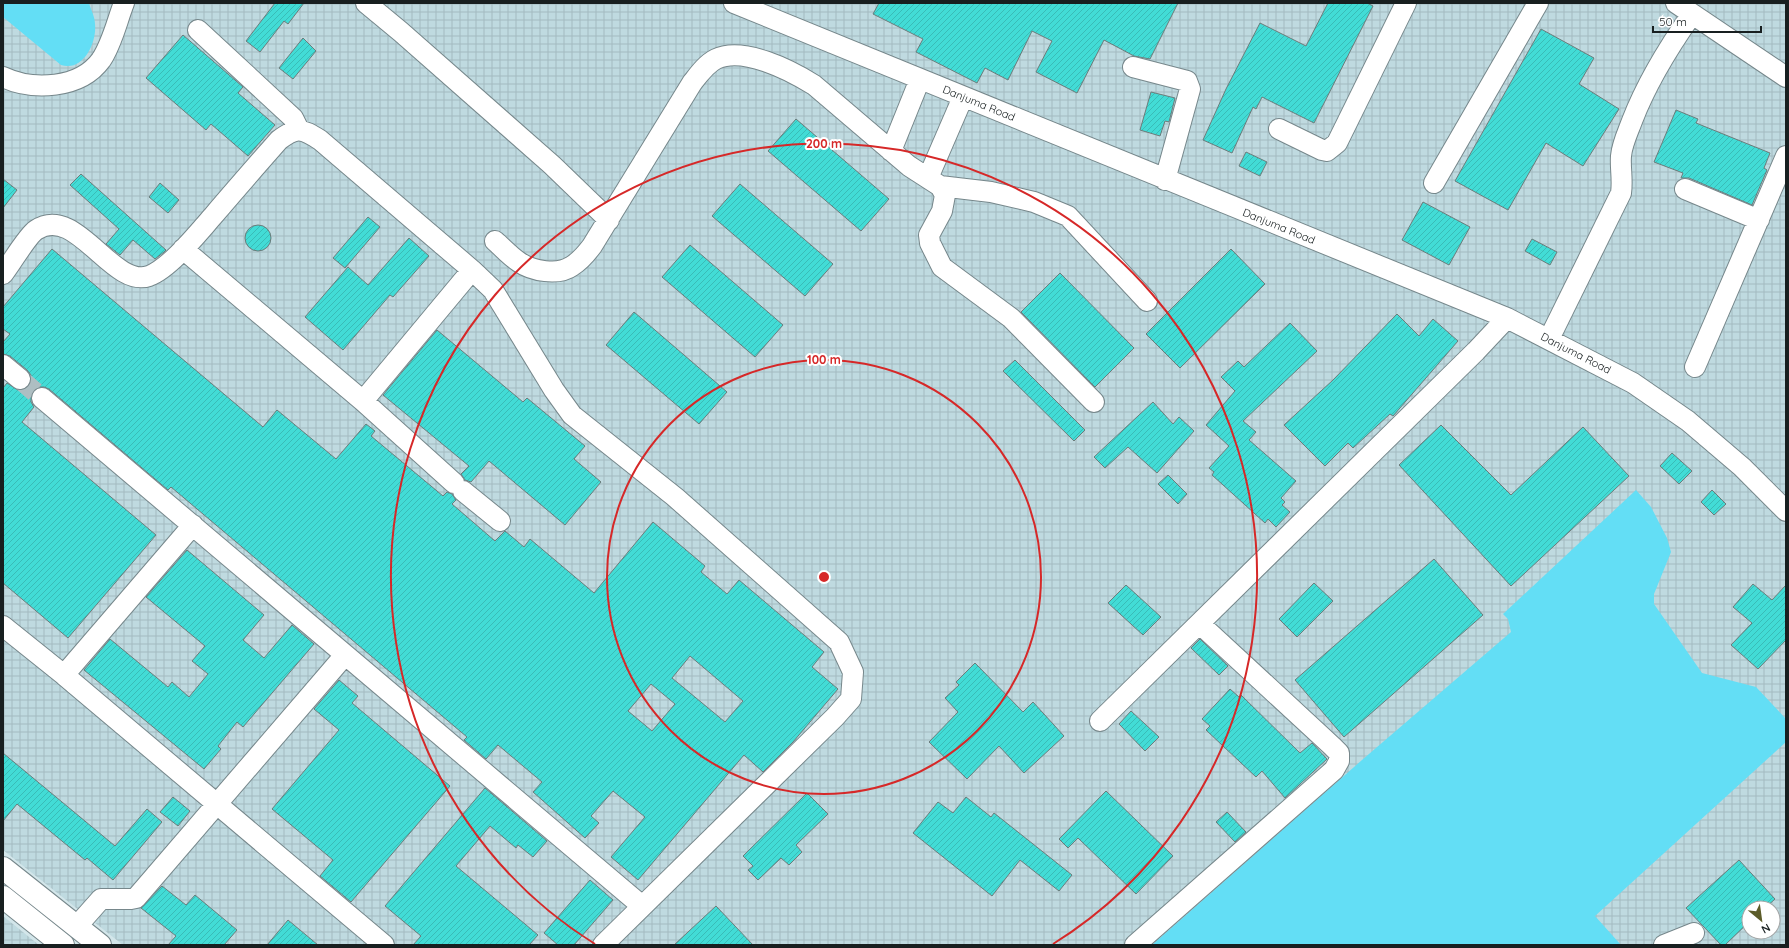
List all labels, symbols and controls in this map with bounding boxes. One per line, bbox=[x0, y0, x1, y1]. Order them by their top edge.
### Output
scale bar bbox=[1653, 8, 1761, 34]
text: 50 m bbox=[1659, 14, 1687, 29]
street label: Danjuma Road bbox=[941, 82, 1017, 124]
text: 200 m bbox=[806, 136, 842, 151]
street label: Danjuma Road bbox=[1241, 205, 1317, 247]
street label: Danjuma Road bbox=[1538, 329, 1614, 377]
text: 100 m bbox=[807, 352, 841, 367]
centre of rings bbox=[817, 570, 831, 584]
north arrow bbox=[1741, 900, 1781, 940]
text: N bbox=[1759, 921, 1773, 937]

